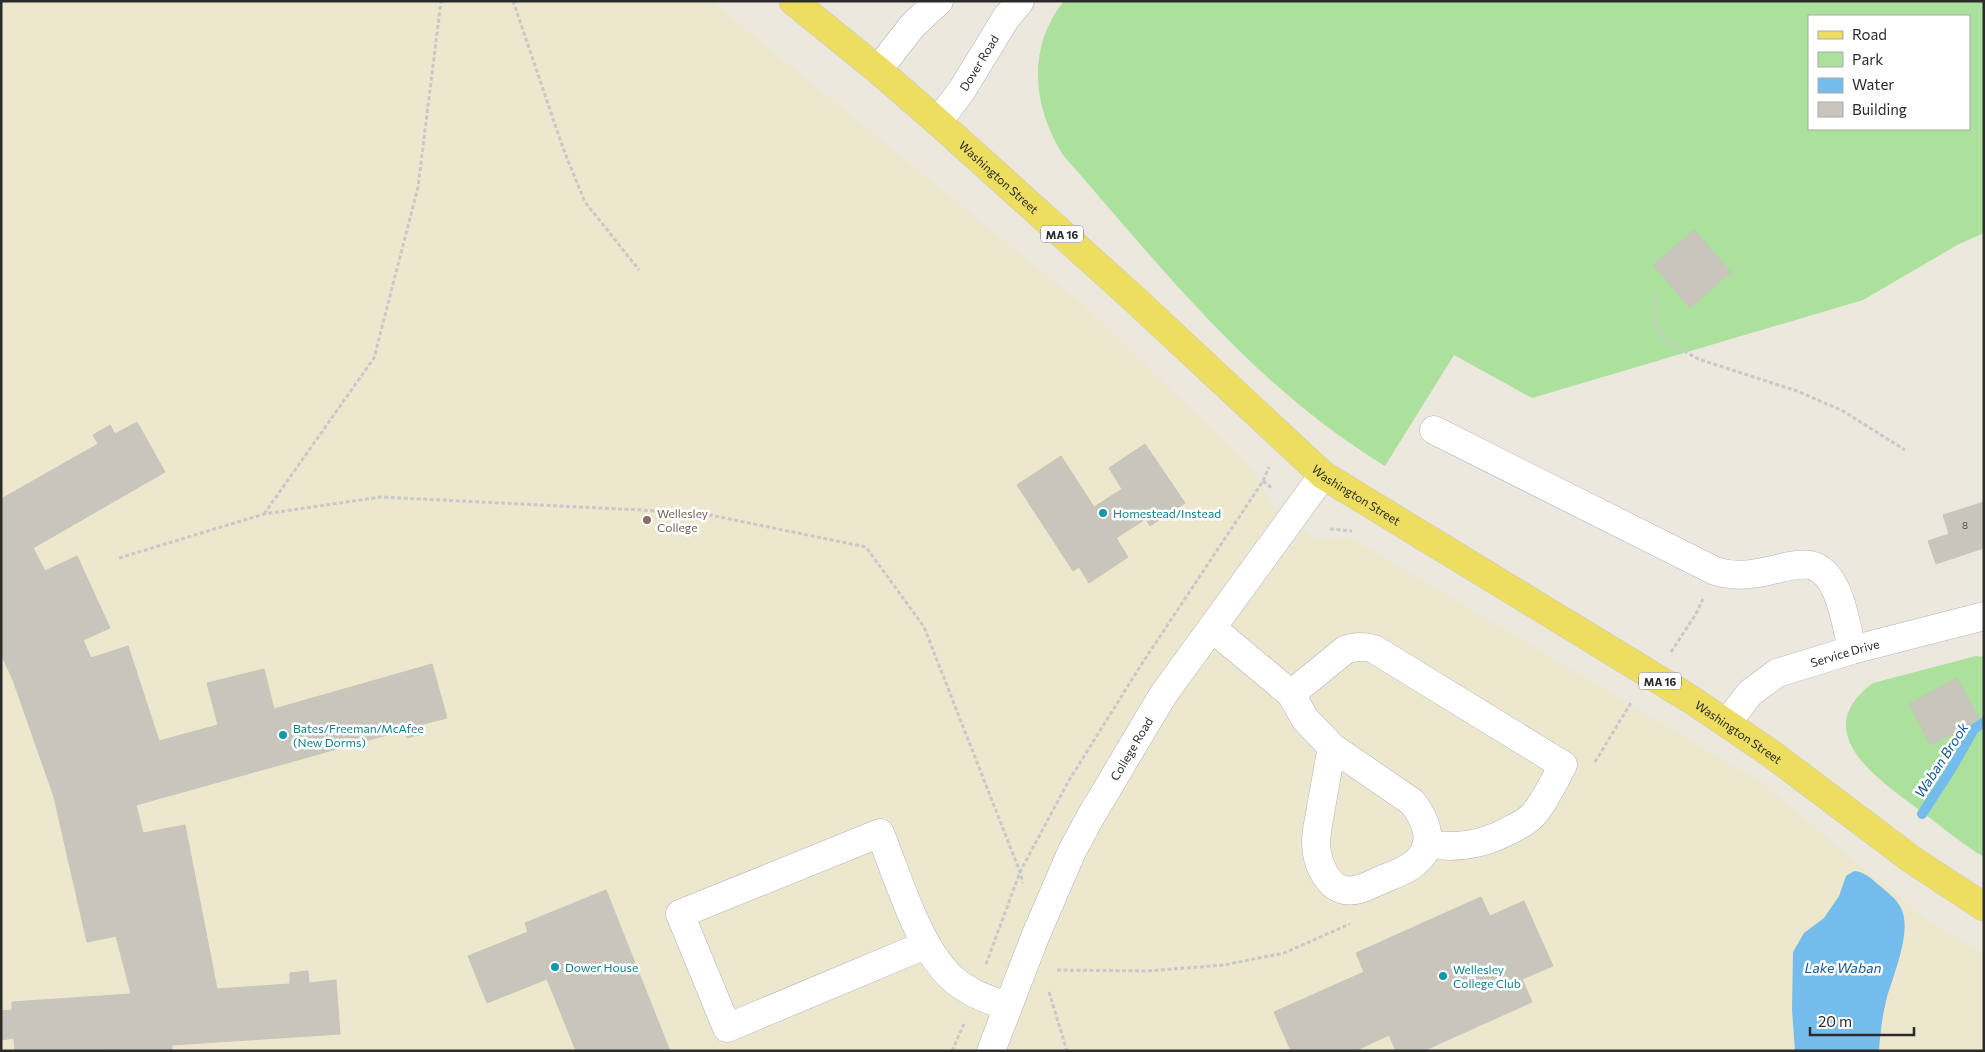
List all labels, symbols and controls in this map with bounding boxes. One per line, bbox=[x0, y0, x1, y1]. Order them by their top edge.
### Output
legend bbox=[1808, 15, 1970, 130]
text: Road bbox=[1852, 25, 1887, 43]
street label: Dover Road bbox=[956, 32, 1001, 93]
text: Park bbox=[1852, 50, 1883, 68]
text: Water bbox=[1852, 75, 1894, 93]
text: Building bbox=[1852, 100, 1907, 118]
street label: Washington Street bbox=[956, 138, 1042, 216]
road number: MA 16 bbox=[1041, 225, 1083, 242]
street label: Washington Street bbox=[1309, 462, 1403, 528]
place label: Wellesley College bbox=[657, 506, 708, 534]
place label: Homestead/Instead bbox=[1113, 506, 1221, 520]
marker: Homestead/Instead bbox=[1097, 507, 1109, 519]
marker: Wellesley College bbox=[641, 514, 653, 526]
house number: 8 bbox=[1962, 519, 1968, 531]
street label: Service Drive bbox=[1808, 636, 1881, 669]
road number: MA 16 bbox=[1639, 672, 1681, 689]
street label: Washington Street bbox=[1693, 697, 1785, 766]
street label: College Road bbox=[1107, 715, 1155, 783]
water label: Waban Brook bbox=[1910, 719, 1972, 801]
place label: Bates/Freeman/McAfee (New Dorms) bbox=[293, 721, 424, 749]
marker: Bates/Freeman/McAfee (New Dorms) bbox=[277, 729, 289, 741]
water label: Lake Waban bbox=[1804, 959, 1882, 976]
place label: Dower House bbox=[565, 960, 638, 974]
marker: Dower House bbox=[549, 961, 561, 973]
place label: Wellesley College Club bbox=[1453, 962, 1521, 990]
marker: Wellesley College Club bbox=[1437, 970, 1449, 982]
scale bar bbox=[1810, 1004, 1914, 1036]
text: 20 m bbox=[1818, 1012, 1852, 1030]

